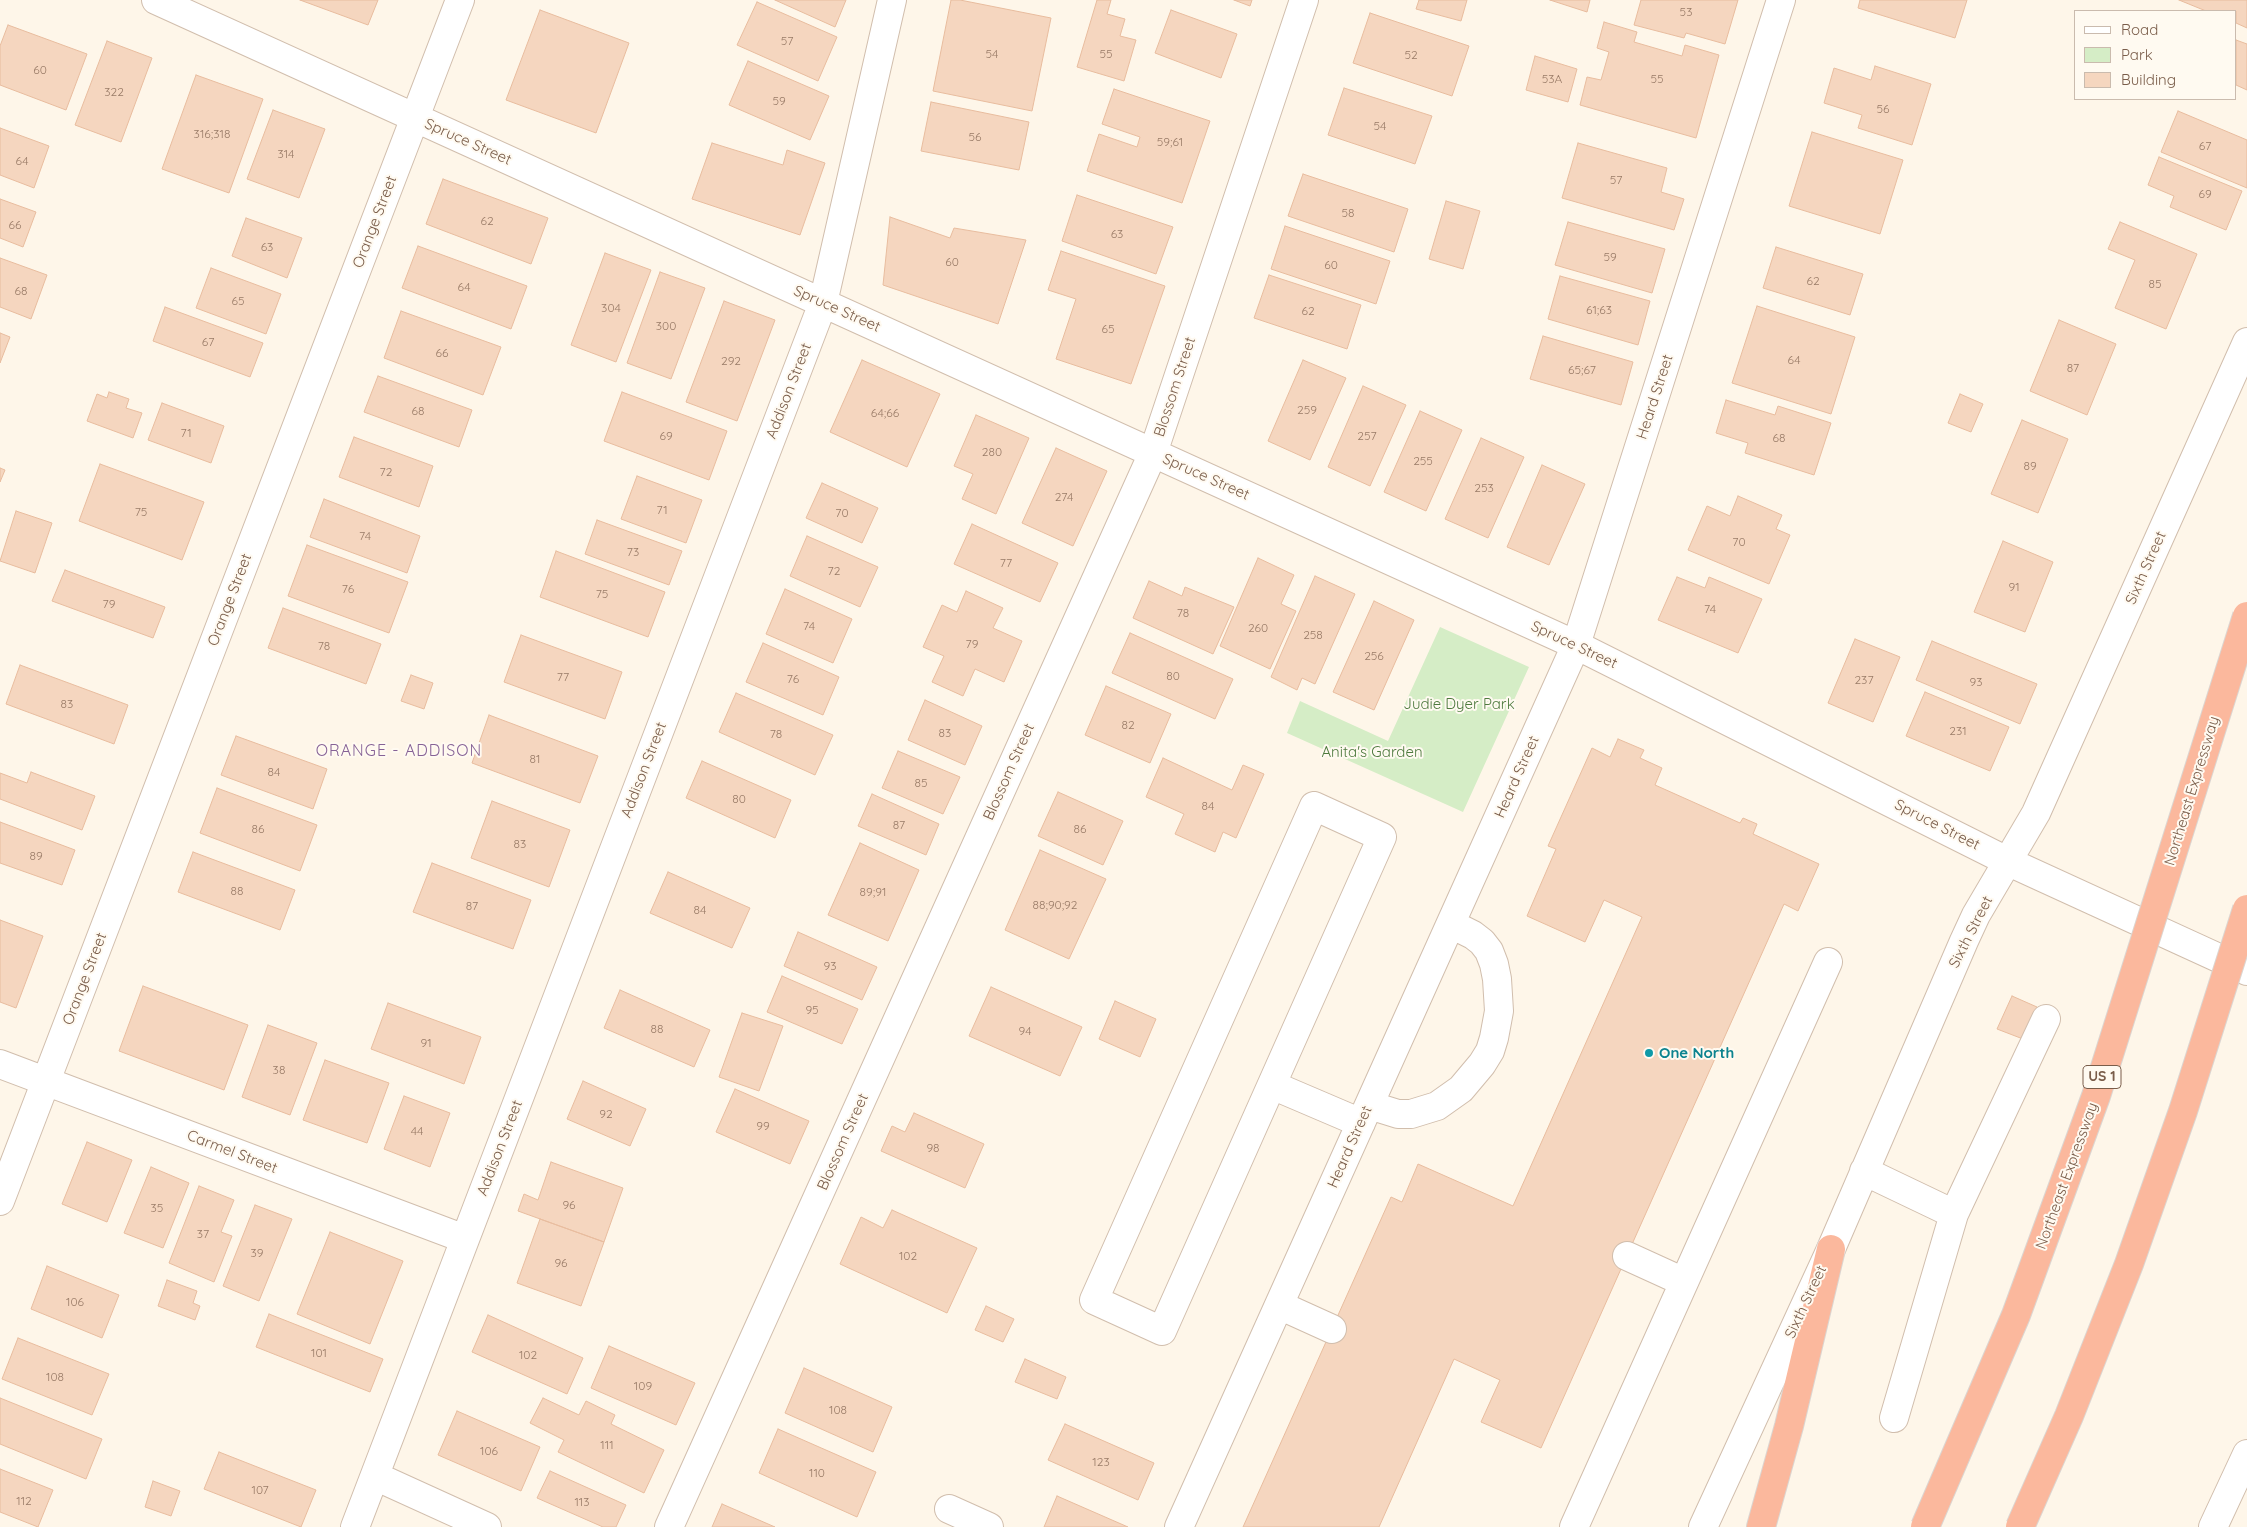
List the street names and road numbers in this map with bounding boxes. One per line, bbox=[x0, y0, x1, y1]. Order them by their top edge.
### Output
street label: Spruce Street bbox=[422, 115, 514, 169]
street label: Orange Street bbox=[349, 173, 401, 271]
street label: Spruce Street bbox=[791, 282, 883, 336]
street label: Blossom Street bbox=[1150, 335, 1200, 439]
street label: Addison Street bbox=[763, 341, 815, 441]
street label: Heard Street bbox=[1633, 352, 1677, 442]
street label: Spruce Street bbox=[1160, 450, 1252, 504]
street label: Sixth Street bbox=[2122, 529, 2170, 607]
street label: Orange Street bbox=[204, 551, 256, 649]
street label: Spruce Street bbox=[1528, 617, 1620, 673]
street label: Northeast Expressway bbox=[2161, 714, 2223, 868]
street label: Addison Street bbox=[618, 720, 670, 820]
street label: Blossom Street bbox=[980, 721, 1038, 823]
street label: Heard Street bbox=[1491, 733, 1543, 821]
street label: Spruce Street bbox=[1891, 796, 1983, 854]
street label: Sixth Street bbox=[1945, 893, 1997, 971]
street label: Orange Street bbox=[59, 930, 111, 1028]
road number: US 1 bbox=[2083, 1066, 2121, 1088]
street label: Blossom Street bbox=[814, 1091, 872, 1193]
street label: Addison Street bbox=[474, 1098, 526, 1198]
street label: Northeast Expressway bbox=[2032, 1100, 2102, 1252]
street label: Heard Street bbox=[1324, 1103, 1376, 1191]
street label: Carmel Street bbox=[184, 1127, 280, 1177]
street label: Sixth Street bbox=[1781, 1263, 1831, 1341]

